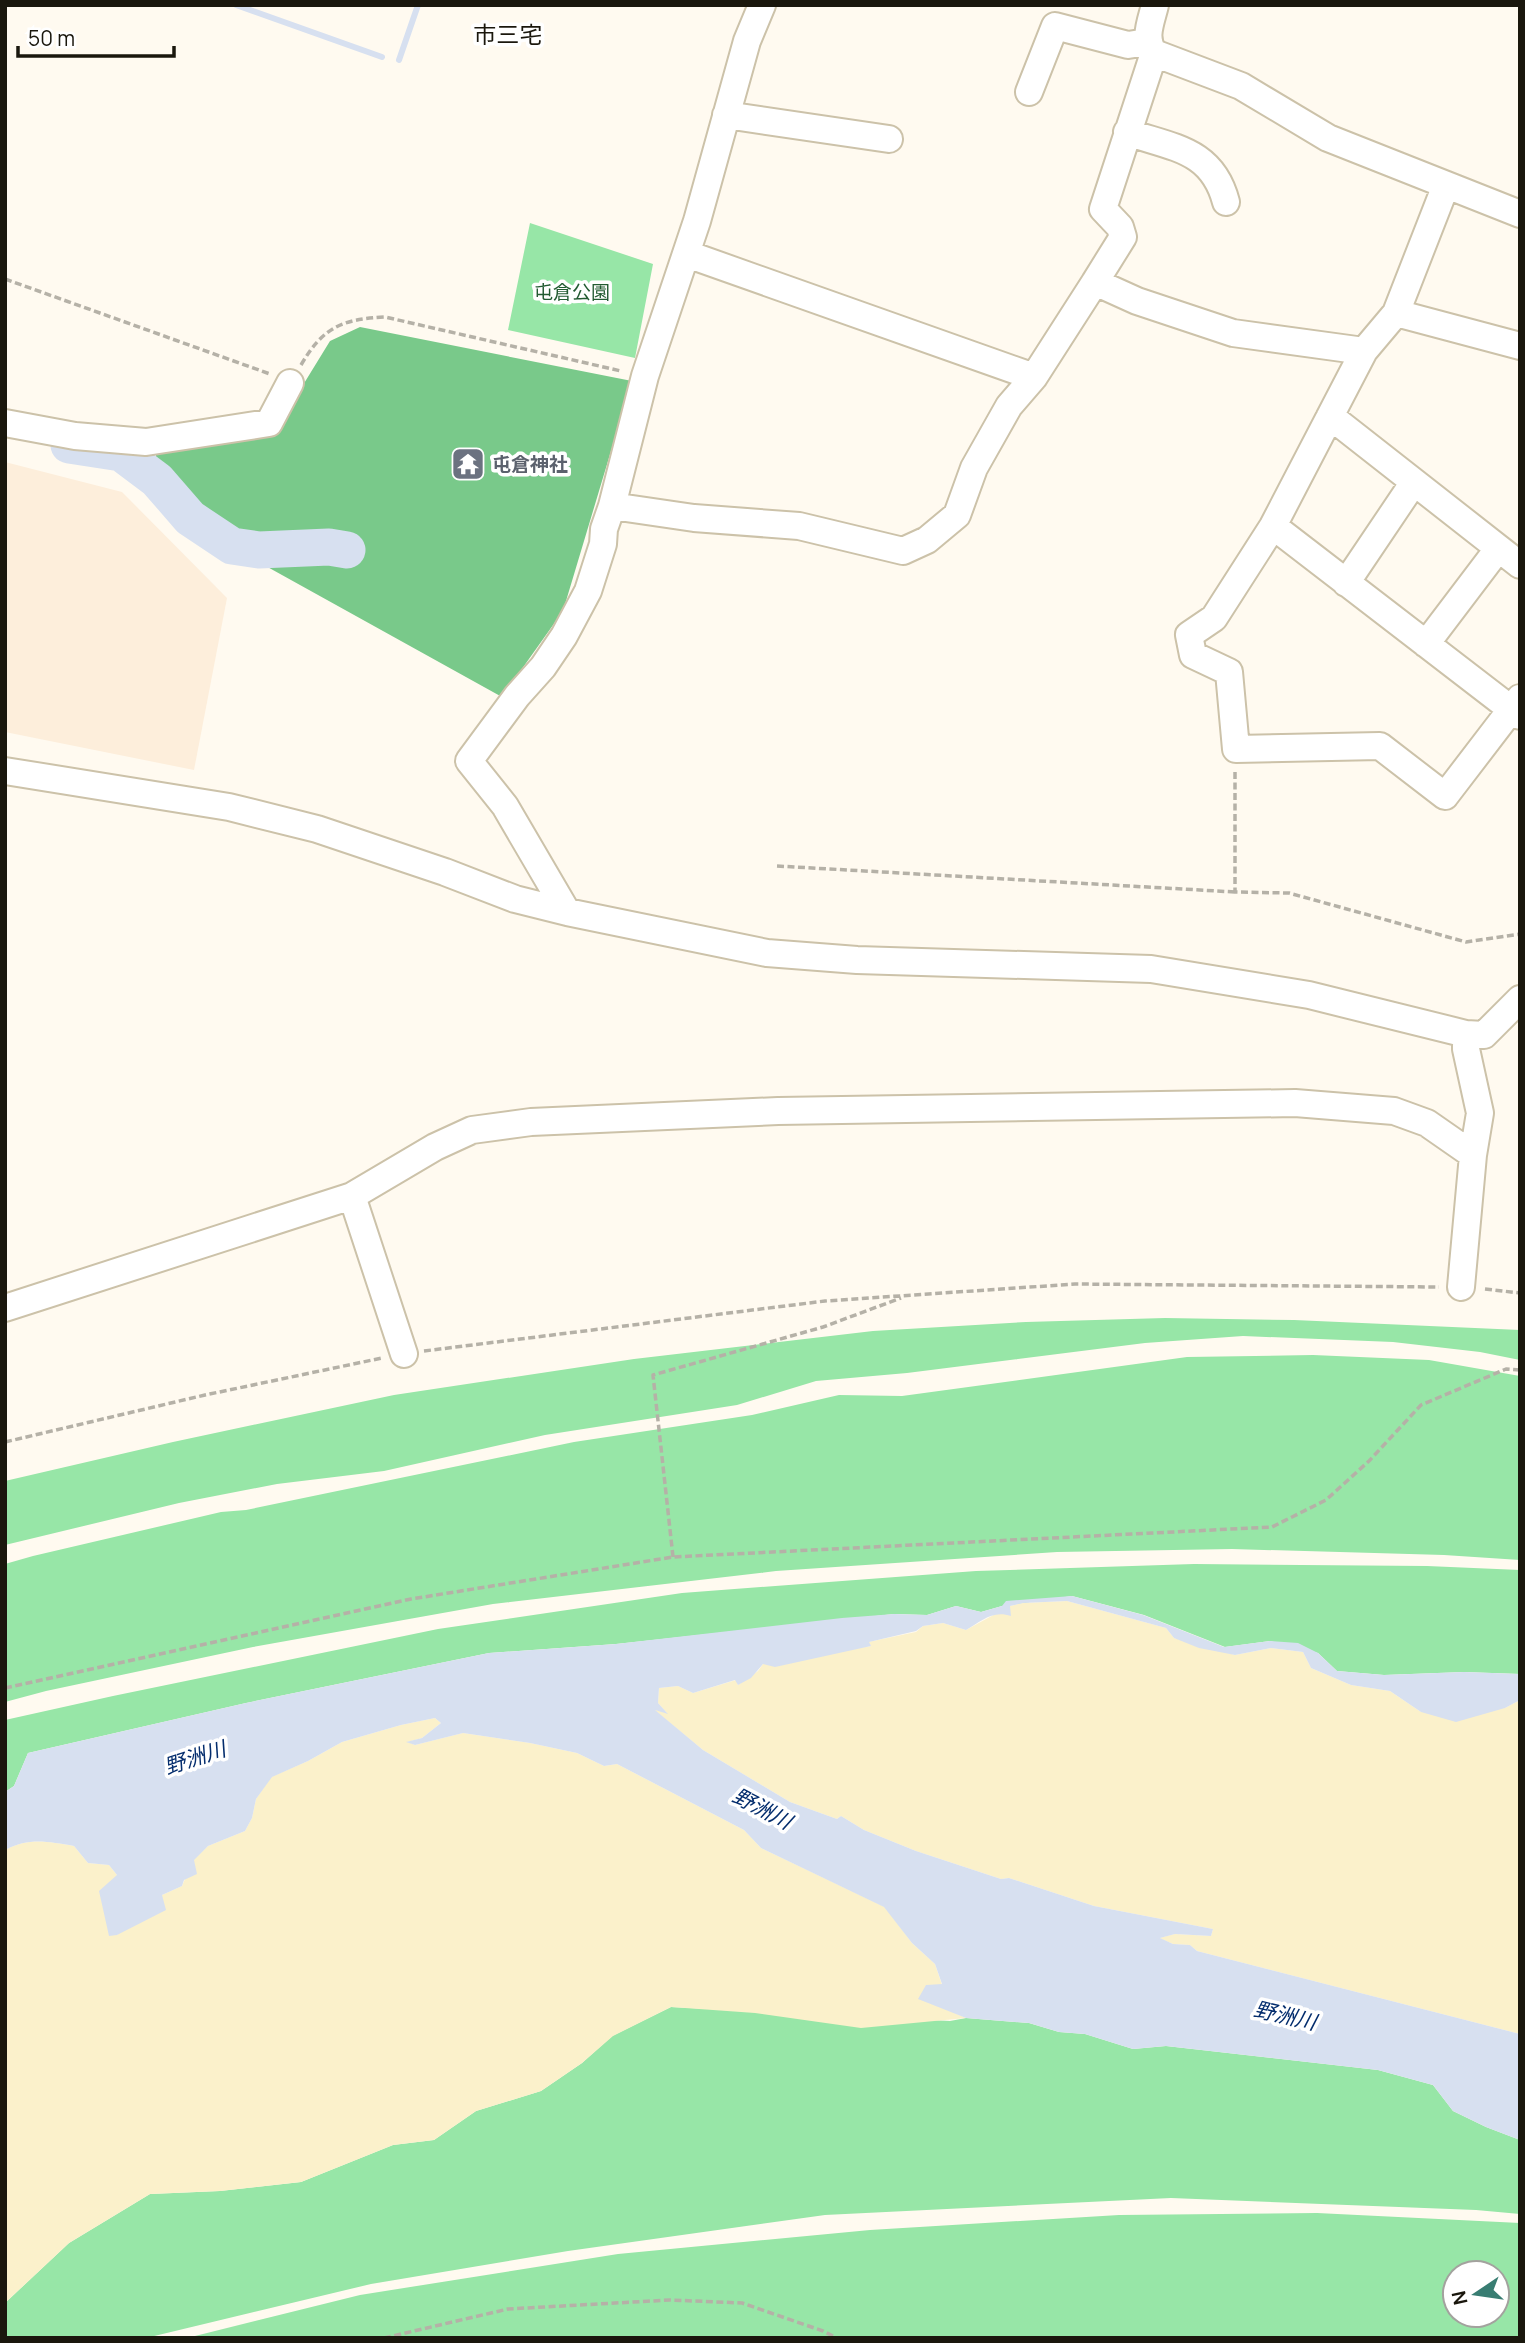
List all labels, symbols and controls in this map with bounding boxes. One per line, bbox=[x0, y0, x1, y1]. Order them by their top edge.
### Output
scale bar bbox=[18, 14, 173, 58]
district label: 市三宅 bbox=[474, 18, 543, 50]
text: 50 m bbox=[28, 24, 75, 52]
park label: 屯倉公園 bbox=[534, 279, 610, 305]
temple icon: 屯倉神社 bbox=[449, 445, 487, 483]
place label: 屯倉神社 bbox=[492, 451, 568, 477]
water label: 野洲川 bbox=[160, 1733, 231, 1780]
water label: 野洲川 bbox=[728, 1781, 799, 1836]
water label: 野洲川 bbox=[1251, 1994, 1321, 2036]
north arrow bbox=[1441, 2259, 1511, 2329]
text: N bbox=[1445, 2288, 1474, 2307]

